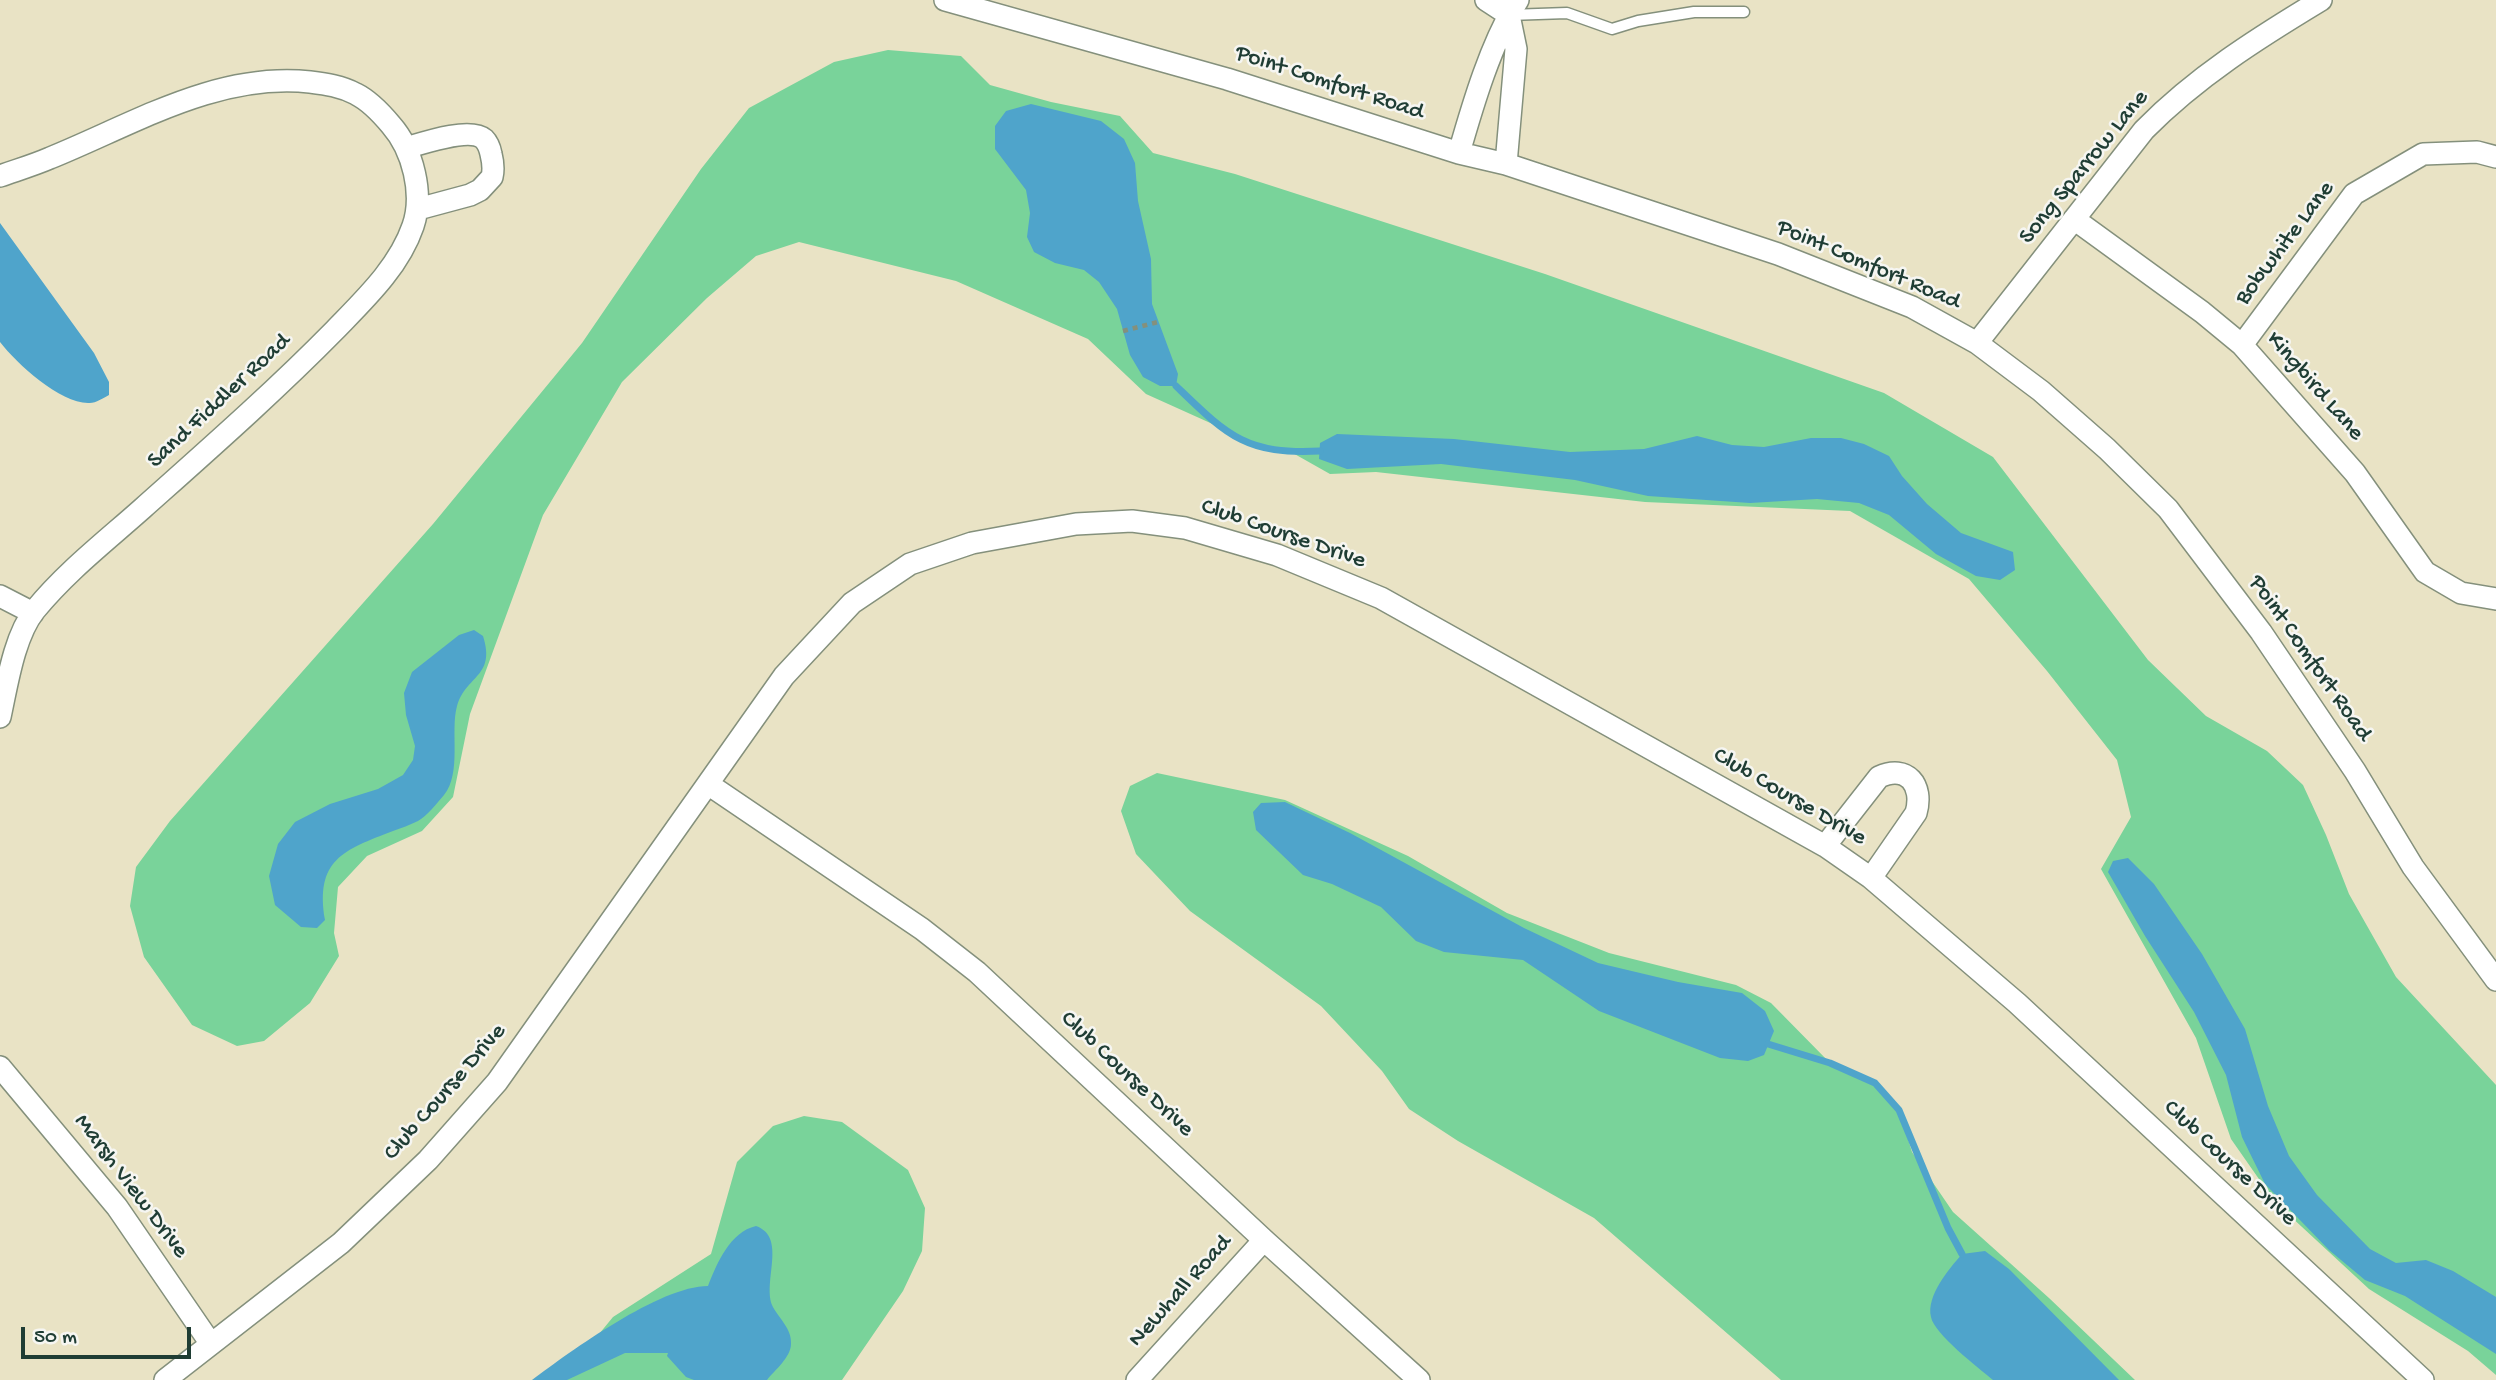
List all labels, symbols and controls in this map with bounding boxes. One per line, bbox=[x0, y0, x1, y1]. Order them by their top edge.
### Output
street label: Point Comfort Road bbox=[1231, 40, 1427, 128]
street label: Song Sparrow Lane bbox=[2014, 85, 2156, 251]
street label: Bobwhite Lane bbox=[2230, 176, 2342, 312]
street label: Point Comfort Road bbox=[1772, 214, 1964, 318]
street label: Kingbird Lane bbox=[2259, 326, 2369, 448]
street label: Sand Fiddler Road bbox=[142, 328, 298, 476]
street label: Club Course Drive bbox=[1197, 493, 1369, 577]
street label: Point Comfort Road bbox=[2241, 570, 2377, 748]
street label: Club Course Drive bbox=[1707, 742, 1871, 854]
street label: Club Course Drive bbox=[1053, 1006, 1199, 1144]
street label: Club Course Drive bbox=[379, 1019, 513, 1167]
street label: Club Course Drive bbox=[2156, 1095, 2302, 1233]
street label: Marsh View Drive bbox=[66, 1109, 194, 1265]
street label: Newhall Road bbox=[1123, 1230, 1239, 1354]
scale bar bbox=[24, 1314, 194, 1358]
text: 50 m bbox=[34, 1326, 77, 1351]

